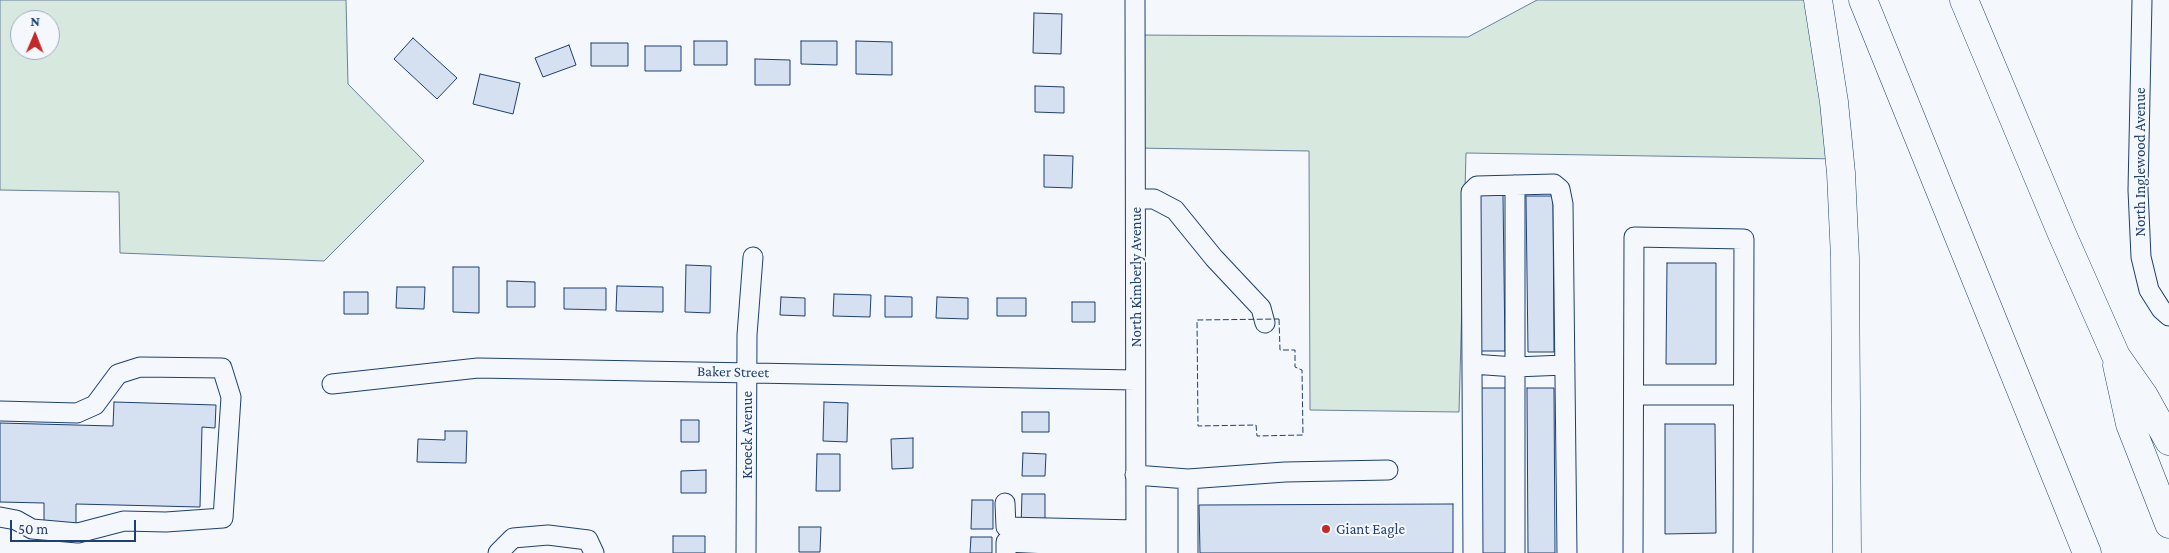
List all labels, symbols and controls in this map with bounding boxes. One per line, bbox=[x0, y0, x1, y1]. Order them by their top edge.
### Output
north arrow bbox=[10, 10, 60, 60]
text: N bbox=[30, 13, 40, 29]
street label: North Inglewood Avenue bbox=[2131, 87, 2149, 237]
street label: North Kimberly Avenue bbox=[1127, 207, 1145, 347]
street label: Baker Street bbox=[697, 362, 769, 382]
street label: Kroeck Avenue bbox=[738, 391, 756, 479]
scale bar bbox=[12, 510, 139, 542]
place label: Giant Eagle bbox=[1336, 520, 1405, 538]
text: 50 m bbox=[18, 521, 48, 537]
marker: Giant Eagle bbox=[1320, 523, 1332, 535]

